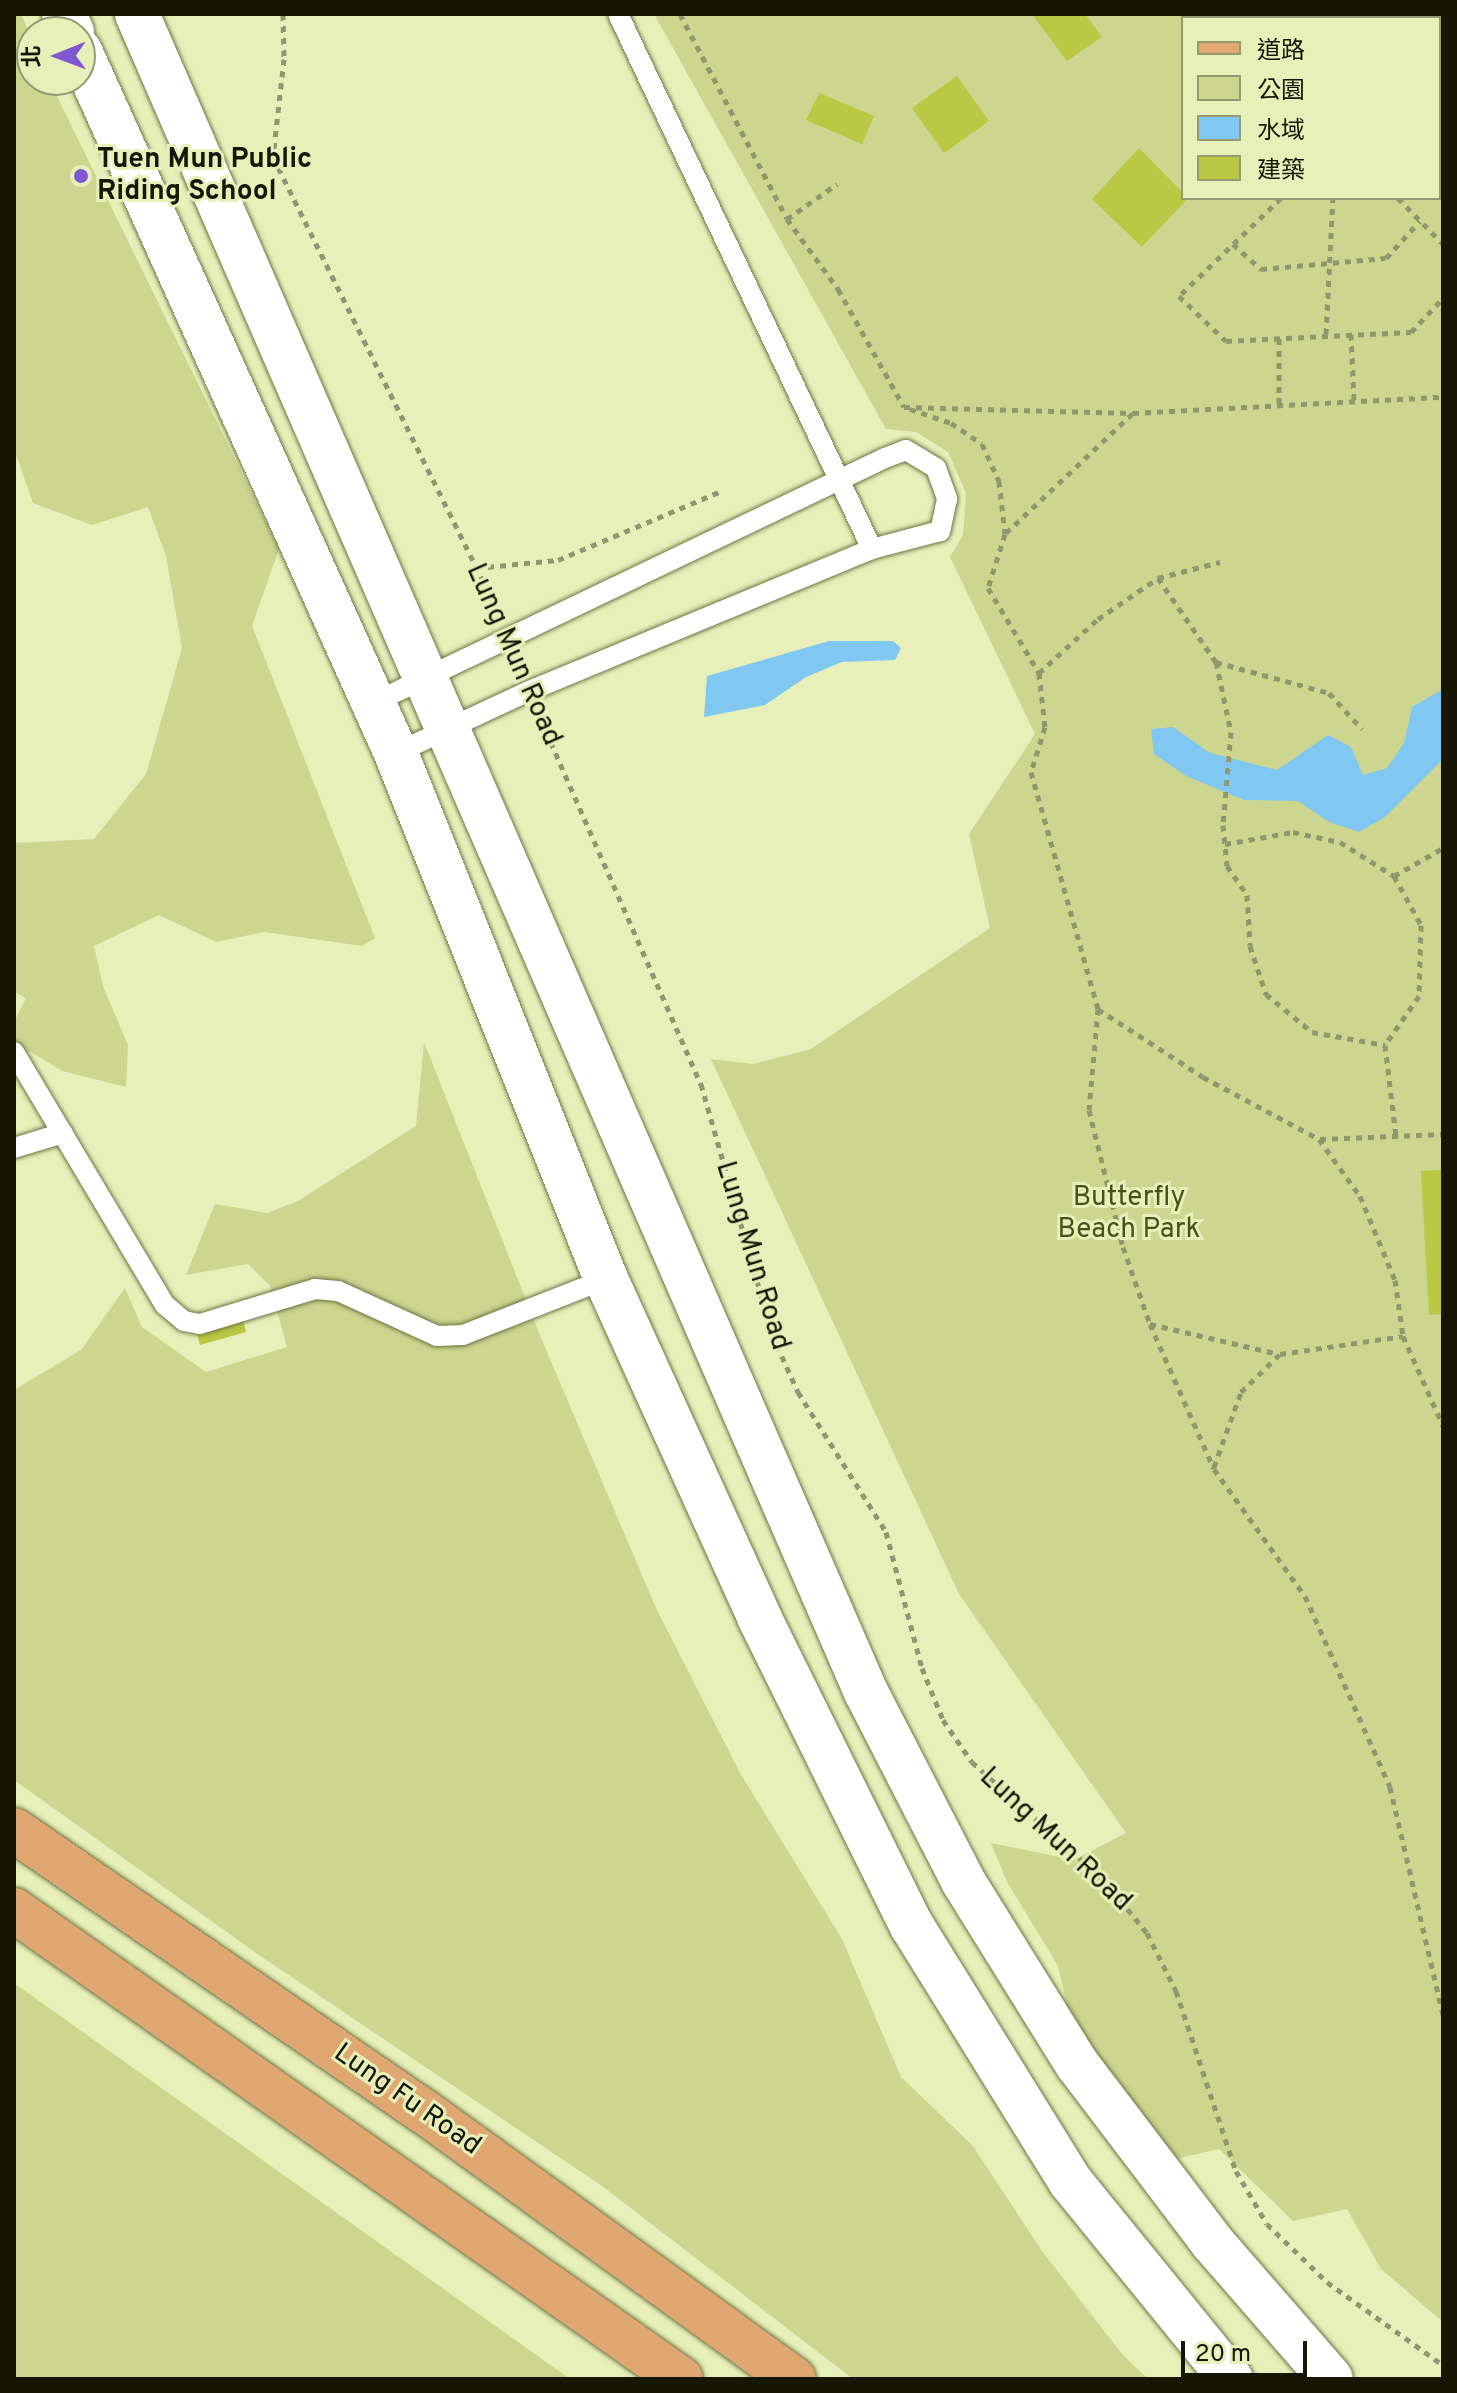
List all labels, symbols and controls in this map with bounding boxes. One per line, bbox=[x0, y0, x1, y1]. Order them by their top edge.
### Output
north arrow bbox=[16, 16, 96, 96]
legend bbox=[1181, 16, 1441, 200]
text: 道路 bbox=[1257, 37, 1305, 67]
text: 北 bbox=[20, 45, 47, 68]
text: 公園 bbox=[1257, 77, 1305, 107]
text: 水域 bbox=[1257, 117, 1305, 147]
place label: Tuen Mun Public Riding School bbox=[97, 143, 312, 209]
text: 建築 bbox=[1257, 157, 1305, 187]
marker: Tuen Mun Public Riding School bbox=[72, 167, 90, 185]
street label: Lung Mun Road bbox=[458, 559, 568, 751]
street label: Lung Mun Road bbox=[707, 1157, 797, 1355]
park label: Butterfly Beach Park bbox=[1058, 1181, 1200, 1247]
street label: Lung Mun Road bbox=[972, 1761, 1138, 1919]
street label: Lung Fu Road bbox=[327, 2037, 487, 2163]
scale bar bbox=[1185, 2325, 1311, 2375]
text: 20 m bbox=[1195, 2340, 1251, 2370]

